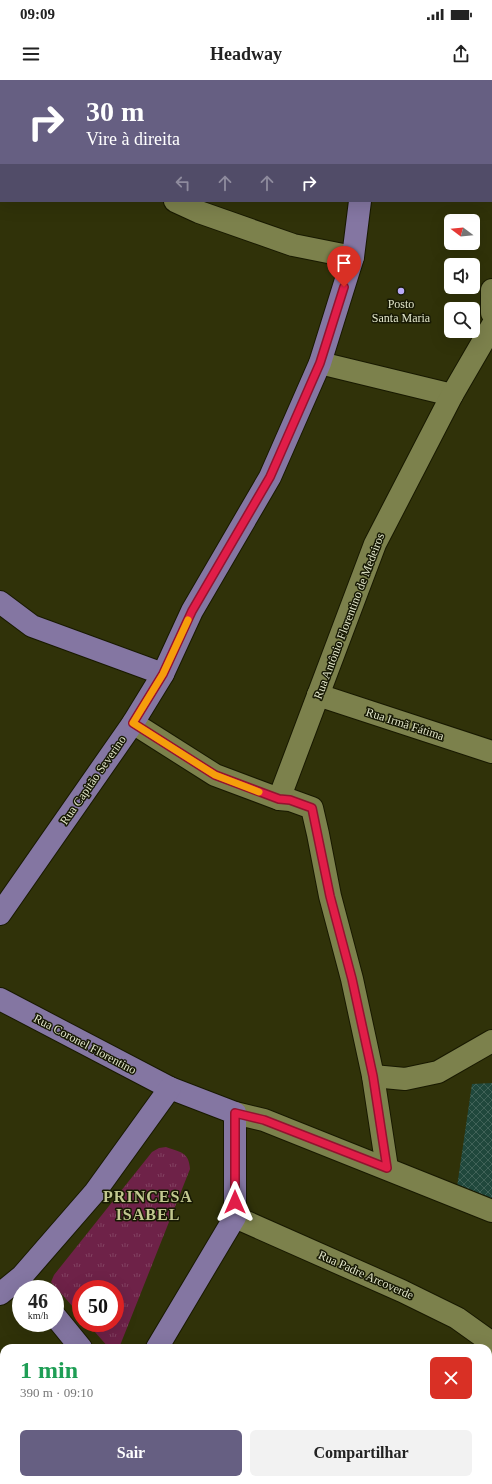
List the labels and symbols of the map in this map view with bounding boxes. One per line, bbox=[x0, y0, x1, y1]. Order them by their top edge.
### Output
north arrow bbox=[444, 214, 480, 250]
pin bbox=[327, 246, 361, 287]
marker: Posto Santa Maria bbox=[396, 286, 406, 296]
place label: Posto Santa Maria bbox=[372, 297, 431, 325]
street label: Rua Antônio Florentino de Medeiros bbox=[311, 531, 387, 701]
street label: Rua Irmã Fátima bbox=[364, 705, 446, 743]
street label: Rua Capitão Severino bbox=[57, 733, 129, 827]
street label: Rua Coronel Florentino bbox=[31, 1011, 139, 1077]
position arrow bbox=[214, 1181, 256, 1223]
district label: PRINCESA ISABEL bbox=[103, 1188, 193, 1223]
street label: Rua Padre Arcoverde bbox=[316, 1248, 416, 1302]
speed limit sign: 50 bbox=[72, 1280, 124, 1332]

